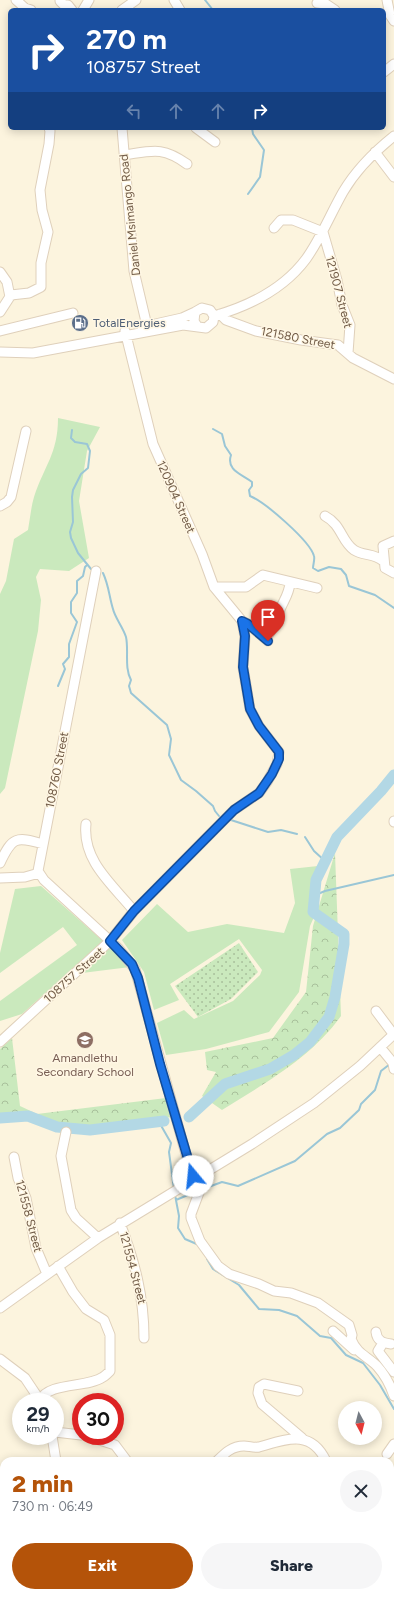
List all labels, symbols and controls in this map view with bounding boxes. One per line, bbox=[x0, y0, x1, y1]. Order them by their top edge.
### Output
text: 270 m bbox=[86, 22, 167, 56]
icon: right bbox=[20, 24, 72, 76]
text: 108757 Street bbox=[86, 56, 201, 78]
icon: left bbox=[123, 100, 145, 122]
icon: ahead bbox=[165, 100, 187, 122]
icon: ahead bbox=[207, 100, 229, 122]
icon: right bbox=[249, 100, 271, 122]
street label: Daniel Msimango Road bbox=[117, 154, 143, 276]
street label: 121907 Street bbox=[323, 254, 355, 330]
fuel station icon: TotalEnergies bbox=[70, 313, 90, 333]
place label: TotalEnergies bbox=[93, 316, 166, 330]
street label: 121580 Street bbox=[260, 324, 337, 352]
street label: 120904 Street bbox=[154, 459, 198, 536]
pin bbox=[251, 600, 285, 641]
icon: arrive bbox=[257, 606, 279, 628]
street label: 108760 Street bbox=[43, 730, 71, 809]
street label: 108757 Street bbox=[41, 944, 107, 1006]
school or university icon: Amandlethu Secondary School bbox=[75, 1030, 95, 1050]
place label: Amandlethu Secondary School bbox=[36, 1051, 134, 1079]
position arrow bbox=[172, 1155, 214, 1197]
street label: 121558 Street bbox=[13, 1178, 46, 1254]
street label: 121554 Street bbox=[117, 1230, 150, 1306]
speed limit sign: 30 bbox=[72, 1393, 124, 1445]
north arrow bbox=[338, 1401, 382, 1445]
map controls bbox=[338, 1401, 382, 1445]
text: 29 bbox=[26, 1402, 50, 1426]
text: km/h bbox=[27, 1422, 49, 1435]
text: 2 min bbox=[12, 1469, 73, 1498]
button: close bbox=[340, 1470, 382, 1512]
text: 730 m · 06:49 bbox=[12, 1499, 93, 1514]
button: Exit bbox=[12, 1543, 193, 1589]
button: Share bbox=[201, 1543, 382, 1589]

